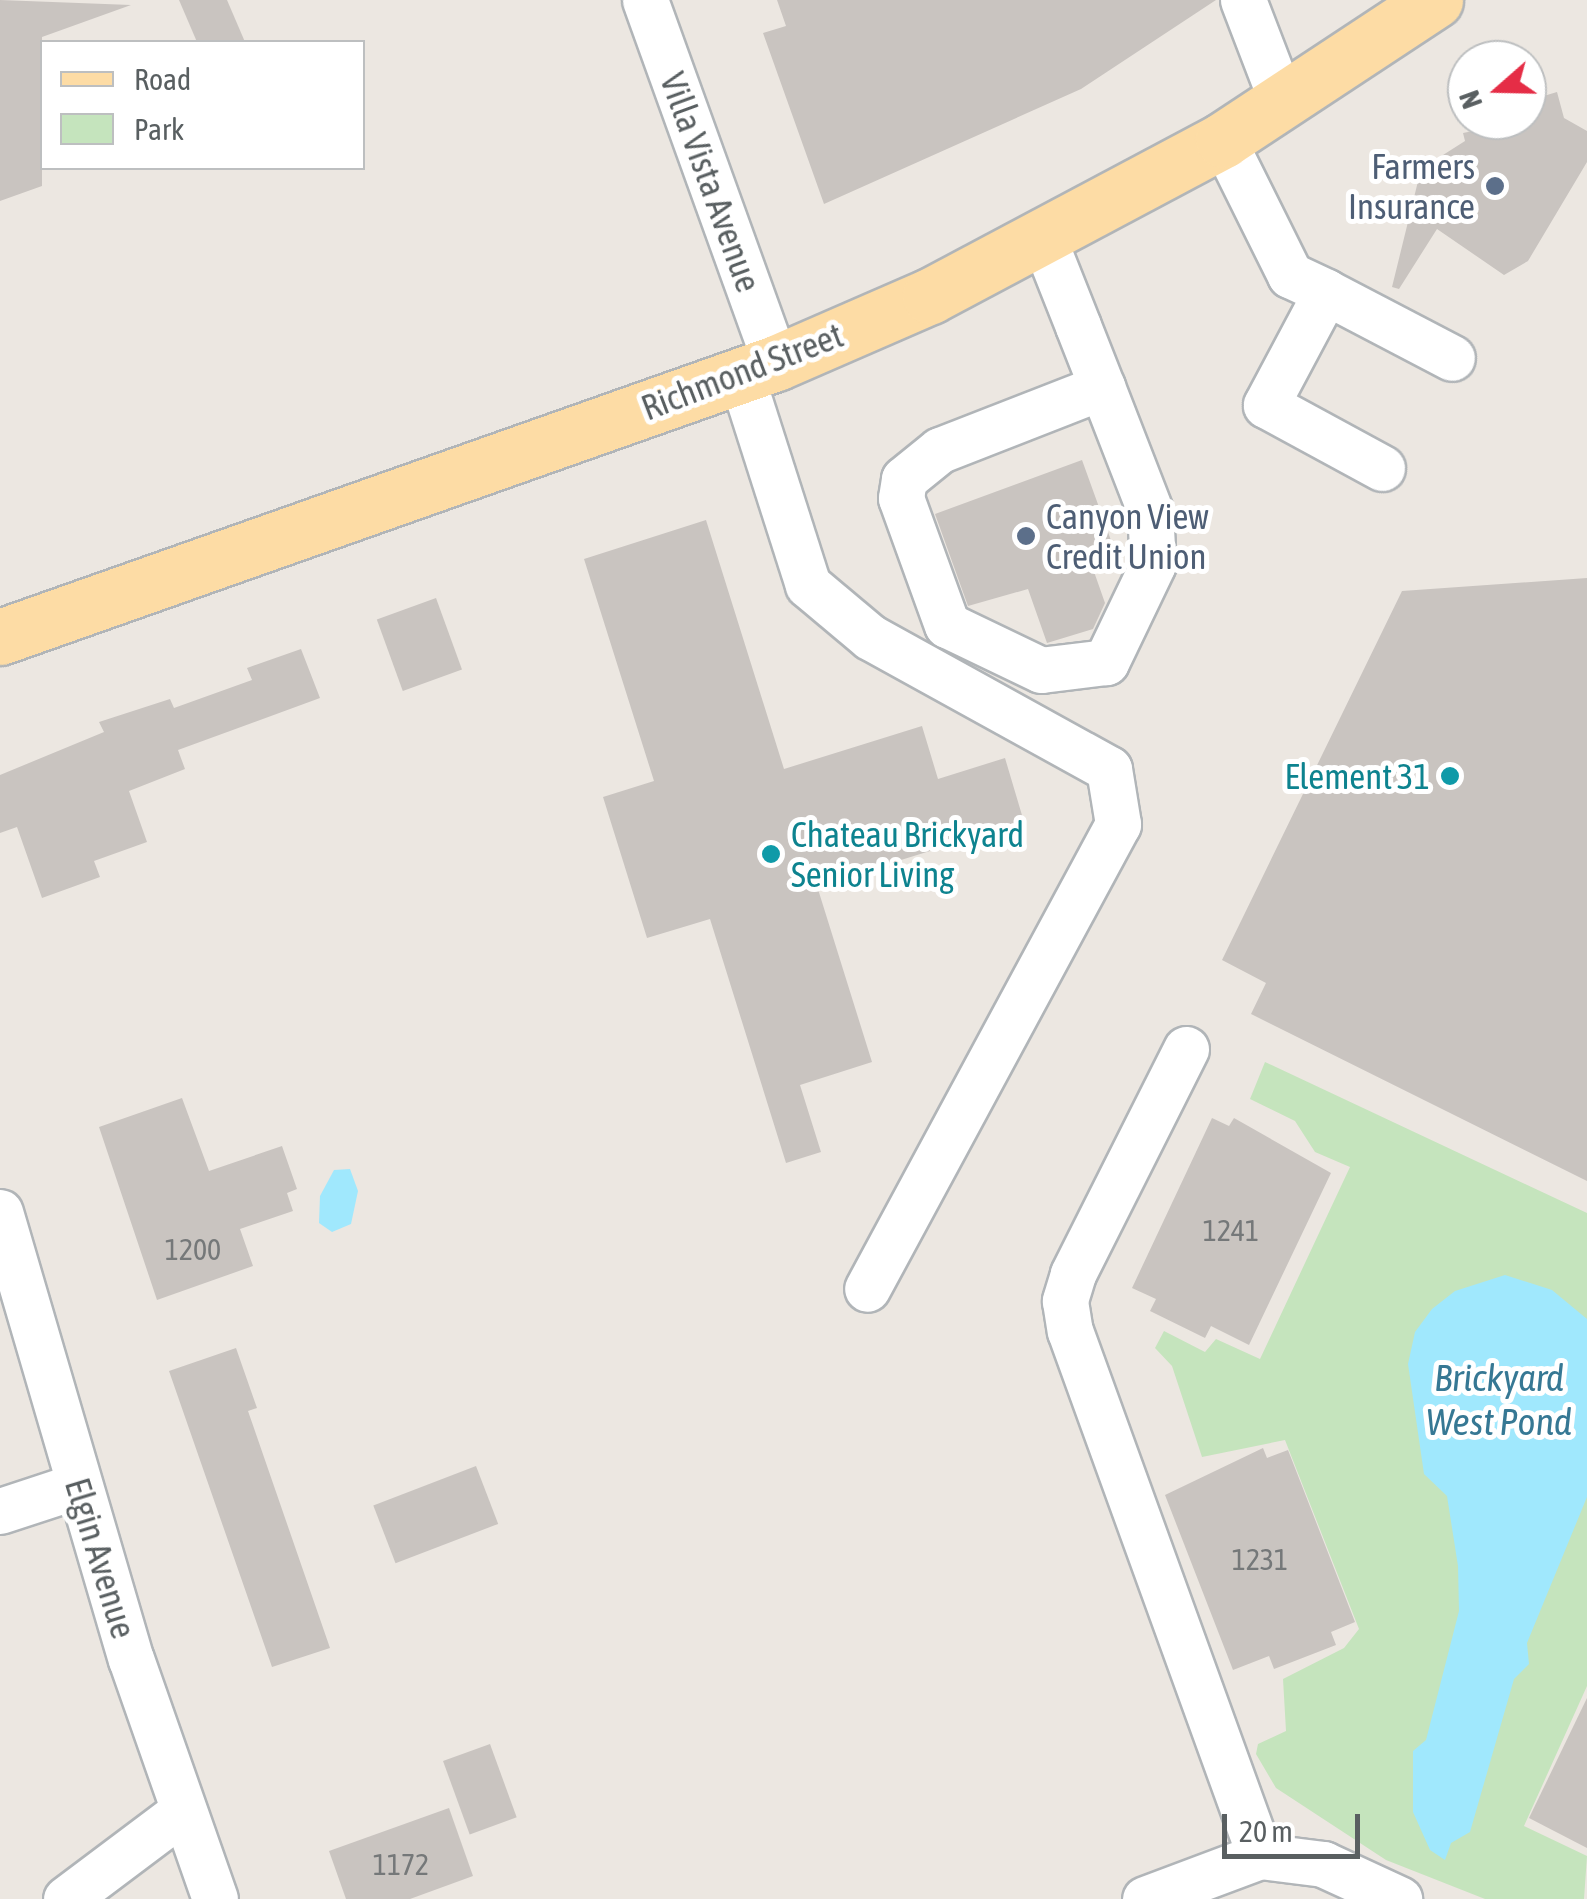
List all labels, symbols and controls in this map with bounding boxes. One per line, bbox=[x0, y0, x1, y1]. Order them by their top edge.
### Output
legend bbox=[40, 40, 365, 170]
north arrow bbox=[1447, 40, 1547, 140]
text: Road bbox=[134, 62, 191, 96]
street label: Villa Vista Avenue bbox=[652, 67, 770, 297]
text: N bbox=[1453, 86, 1489, 113]
text: Park bbox=[134, 112, 184, 146]
place label: Farmers Insurance bbox=[1348, 145, 1475, 227]
marker: Farmers Insurance bbox=[1484, 175, 1506, 197]
street label: Richmond Street bbox=[635, 313, 849, 429]
place label: Canyon View Credit Union bbox=[1046, 495, 1209, 577]
marker: Canyon View Credit Union bbox=[1015, 525, 1037, 547]
place label: Element 31 bbox=[1284, 755, 1430, 797]
marker: Element 31 bbox=[1439, 765, 1461, 787]
place label: Chateau Brickyard Senior Living bbox=[791, 813, 1024, 895]
marker: Chateau Brickyard Senior Living bbox=[760, 843, 782, 865]
house number: 1241 bbox=[1203, 1212, 1259, 1248]
house number: 1200 bbox=[165, 1231, 221, 1267]
water label: Brickyard West Pond bbox=[1426, 1355, 1572, 1445]
street label: Elgin Avenue bbox=[57, 1473, 145, 1643]
house number: 1231 bbox=[1232, 1541, 1288, 1577]
scale bar bbox=[1227, 1794, 1364, 1856]
text: 20 m bbox=[1239, 1814, 1293, 1848]
house number: 1172 bbox=[373, 1846, 429, 1882]

